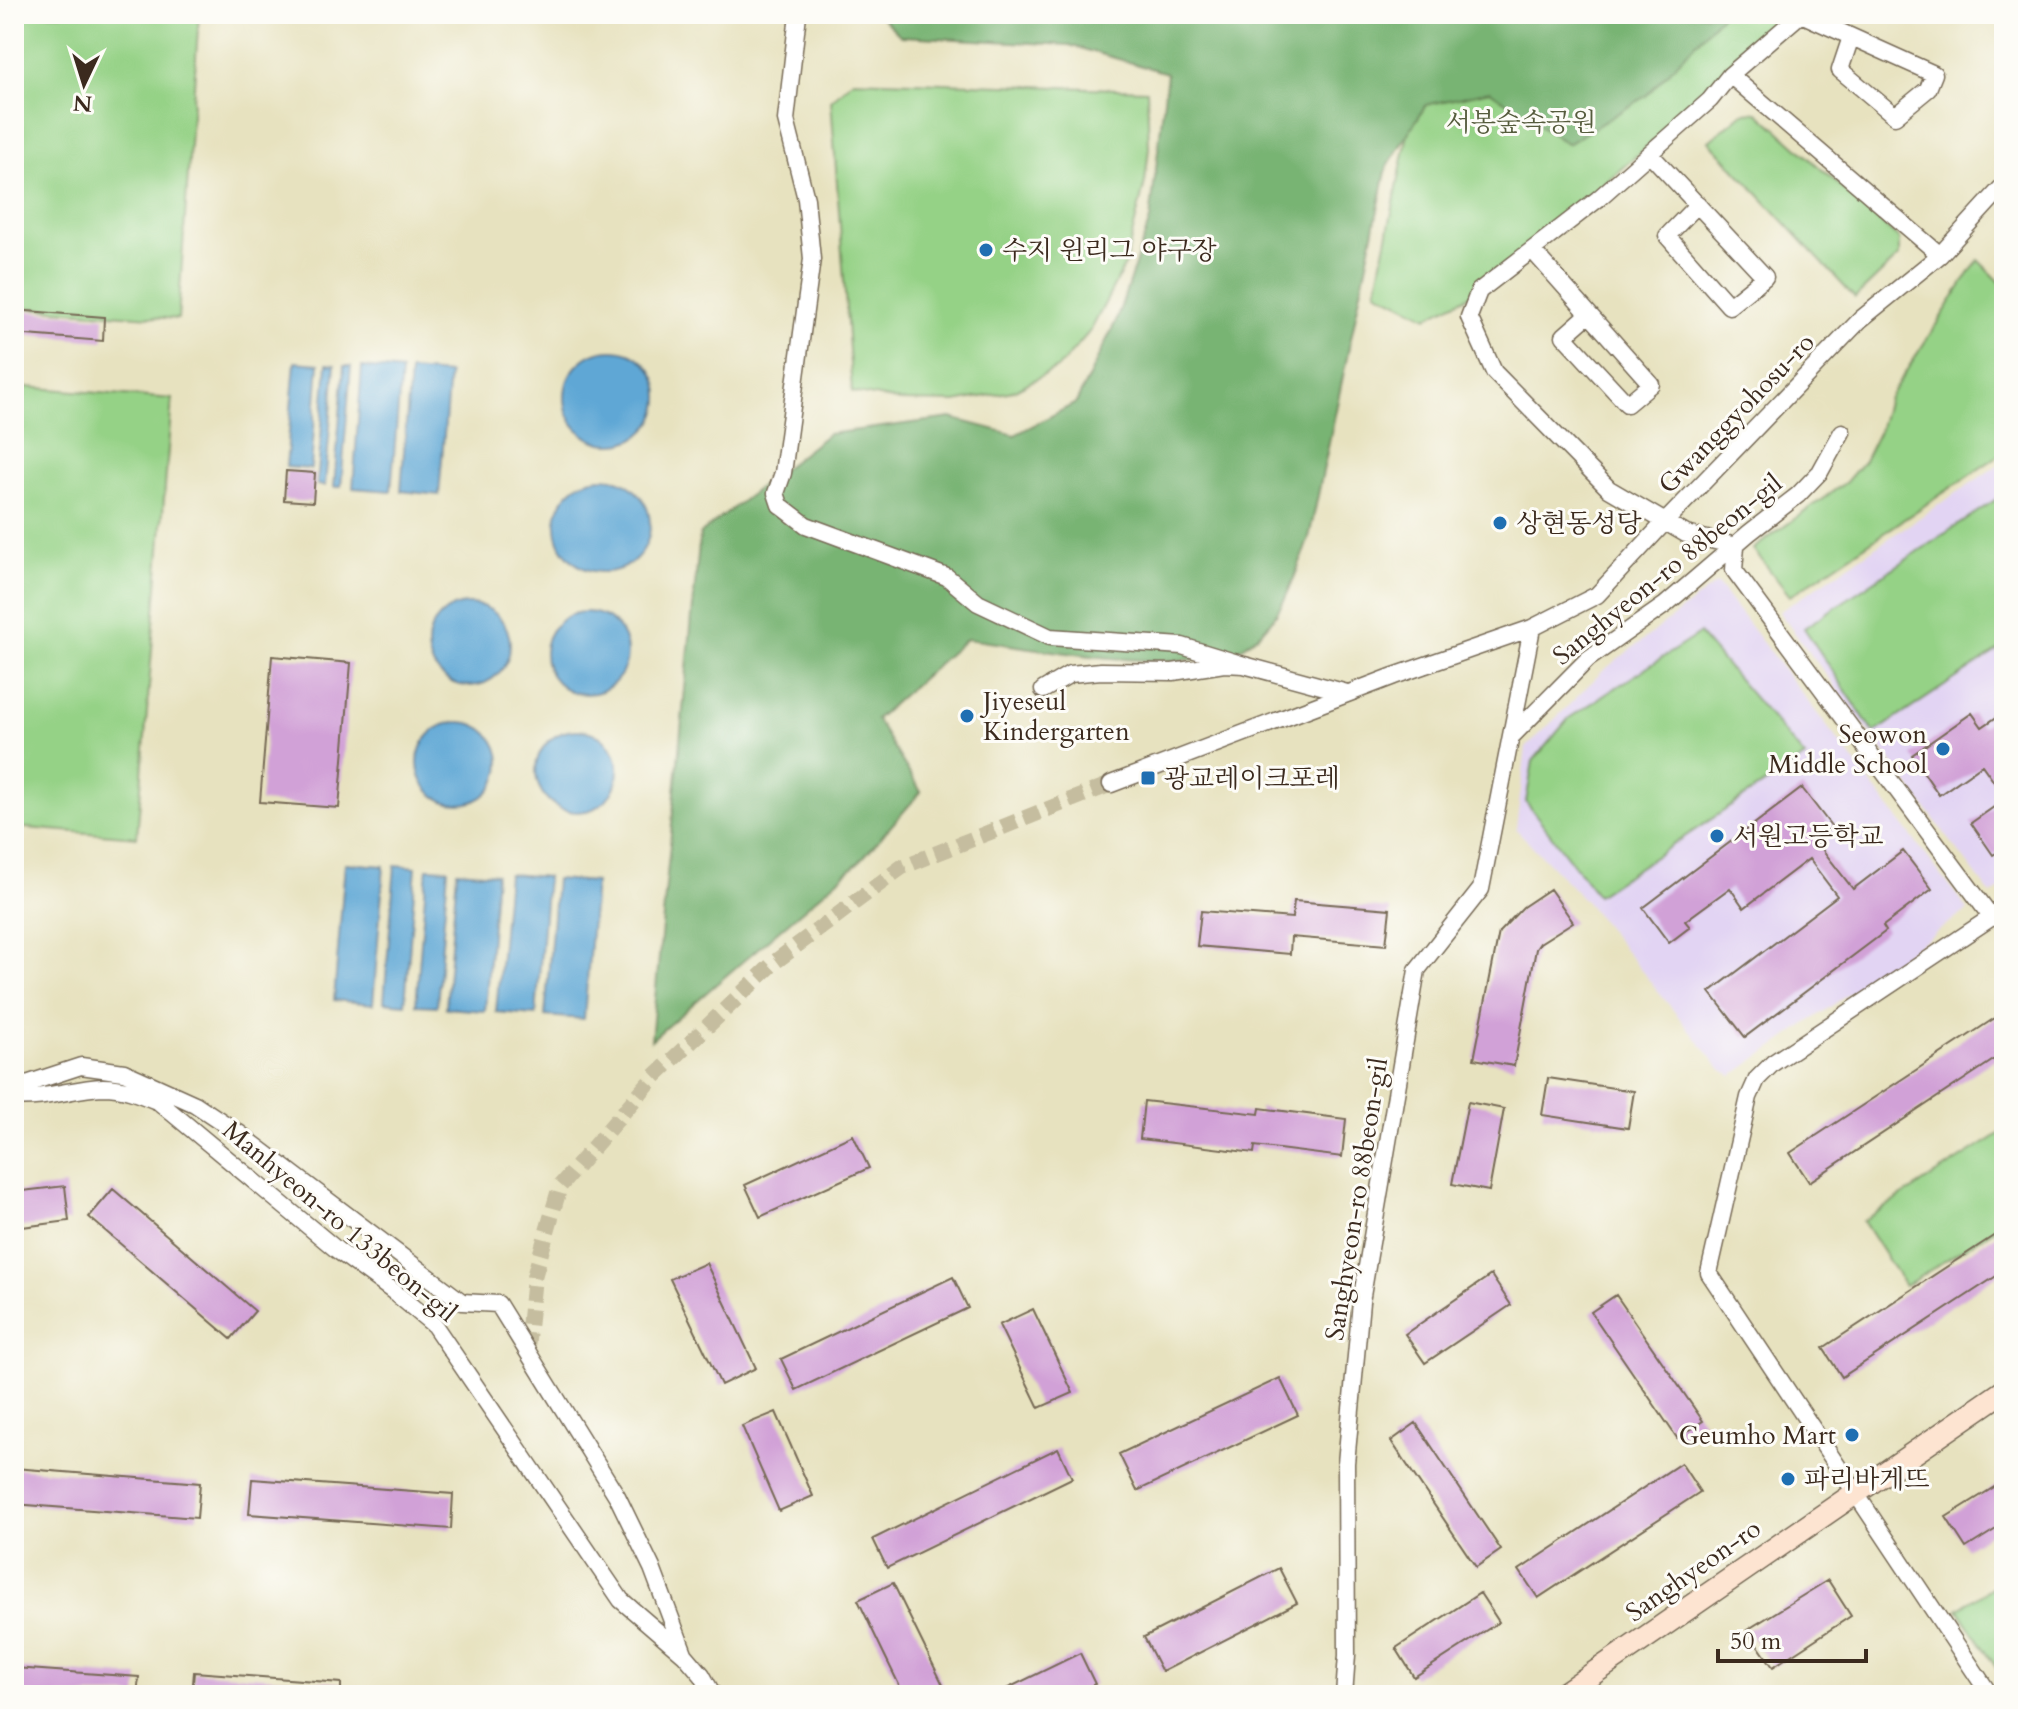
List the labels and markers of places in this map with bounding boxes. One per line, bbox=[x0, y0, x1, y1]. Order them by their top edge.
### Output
place label: 수지 윈리그 야구장 bbox=[1002, 233, 1217, 268]
marker: 수지 윈리그 야구장 bbox=[977, 241, 995, 259]
place label: 상현동성당 bbox=[1516, 506, 1642, 541]
marker: 상현동성당 bbox=[1491, 514, 1509, 532]
place label: Jiyeseul Kindergarten bbox=[979, 684, 1130, 749]
marker: Jiyeseul Kindergarten bbox=[958, 707, 976, 725]
place label: Seowon Middle School bbox=[1768, 717, 1927, 782]
marker: Seowon Middle School bbox=[1934, 740, 1952, 758]
place label: 광교레이크포레 bbox=[1164, 761, 1340, 796]
marker: 광교레이크포레 bbox=[1139, 769, 1157, 787]
place label: 서원고등학교 bbox=[1733, 819, 1884, 854]
marker: 서원고등학교 bbox=[1708, 827, 1726, 845]
place label: Geumho Mart bbox=[1679, 1418, 1836, 1453]
marker: Geumho Mart bbox=[1843, 1426, 1861, 1444]
place label: 파리바게뜨 bbox=[1804, 1462, 1930, 1497]
marker: 파리바게뜨 bbox=[1779, 1470, 1797, 1488]

